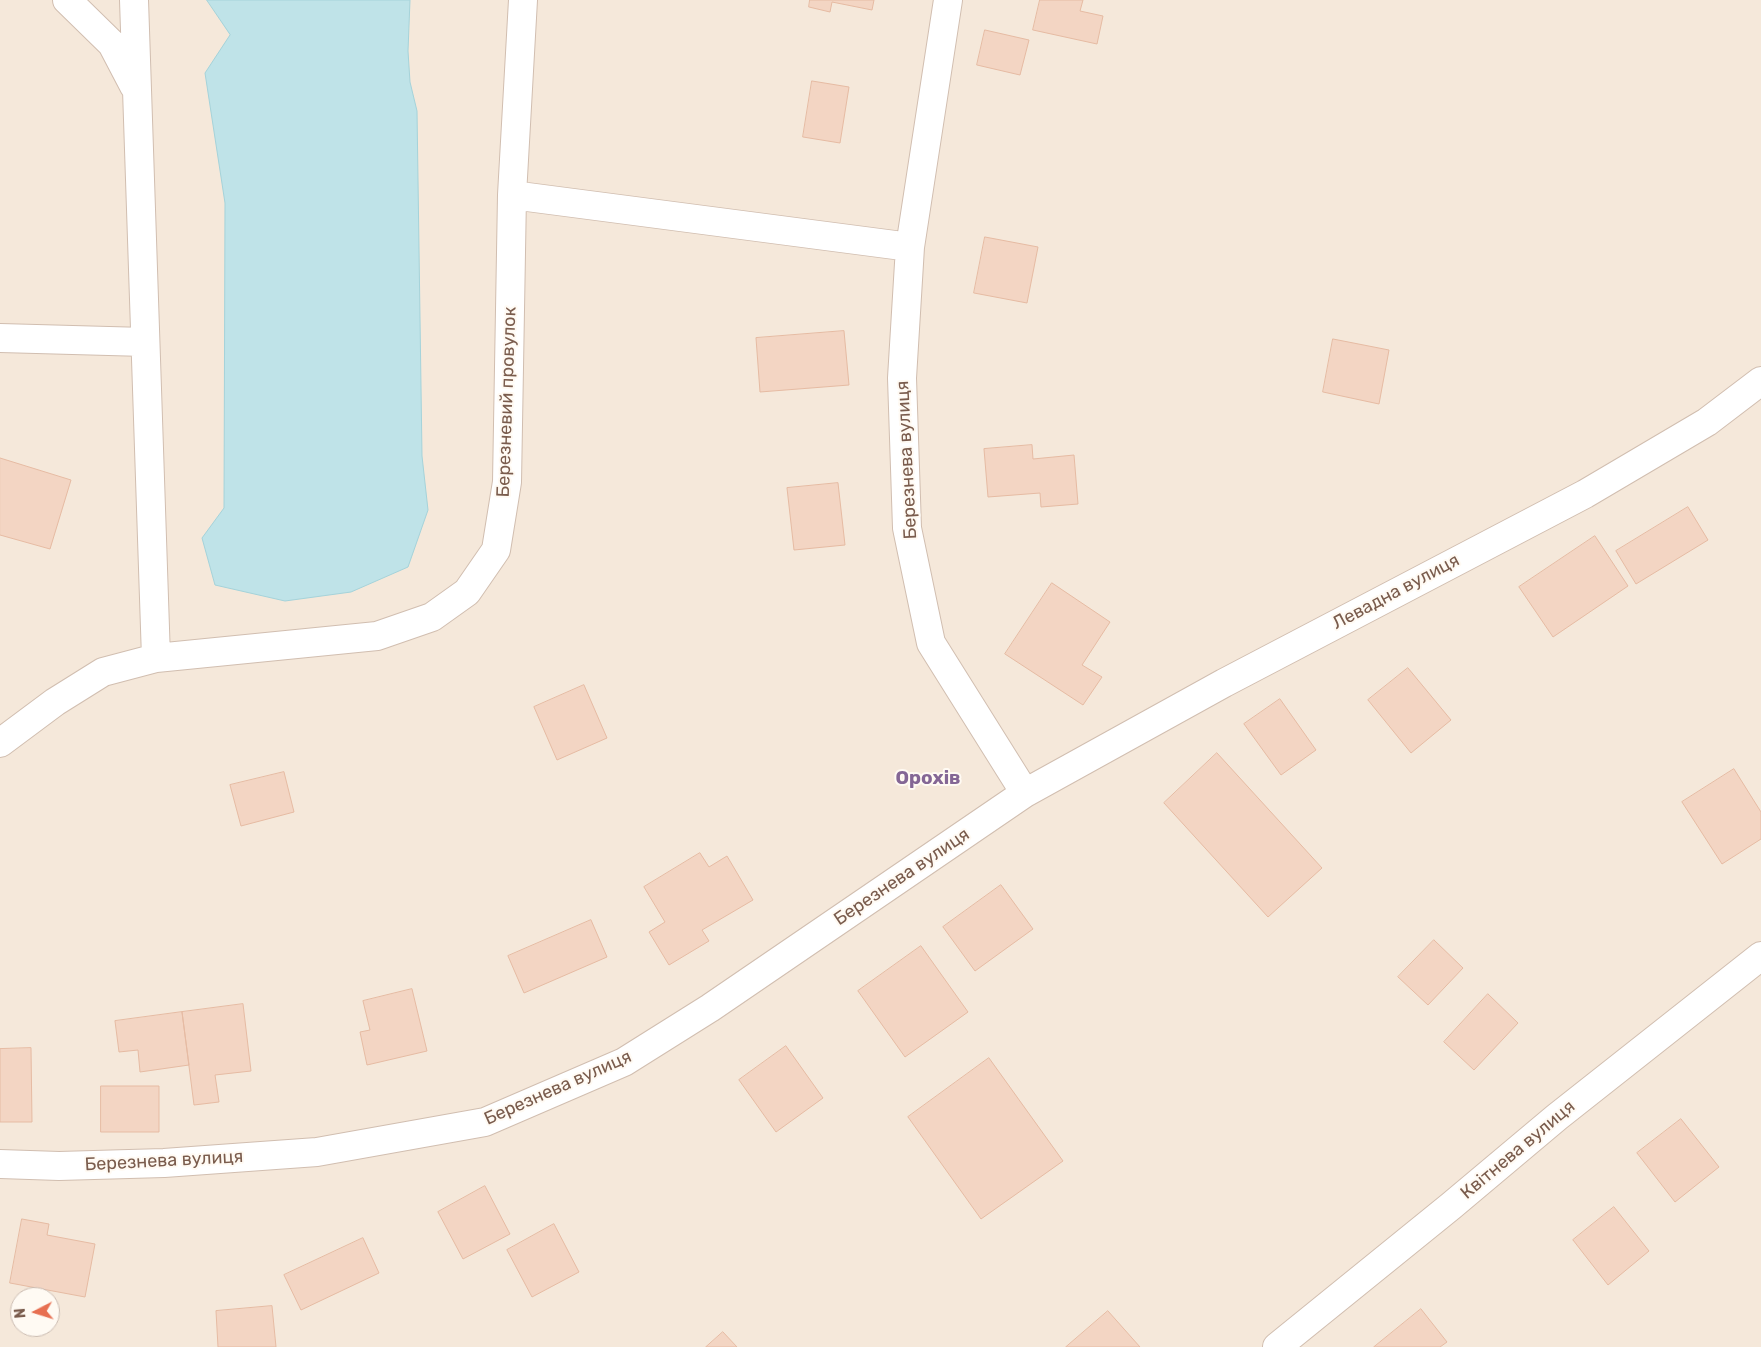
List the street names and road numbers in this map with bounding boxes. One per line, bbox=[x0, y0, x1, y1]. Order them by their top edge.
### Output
street label: Березневий провулок bbox=[493, 306, 521, 498]
street label: Березнева вулиця bbox=[892, 380, 922, 540]
street label: Левадна вулиця bbox=[1329, 549, 1463, 635]
street label: Березнева вулиця bbox=[830, 824, 974, 930]
street label: Березнева вулиця bbox=[481, 1046, 635, 1130]
street label: Квітнева вулиця bbox=[1457, 1096, 1579, 1204]
street label: Березнева вулиця bbox=[84, 1146, 244, 1176]

